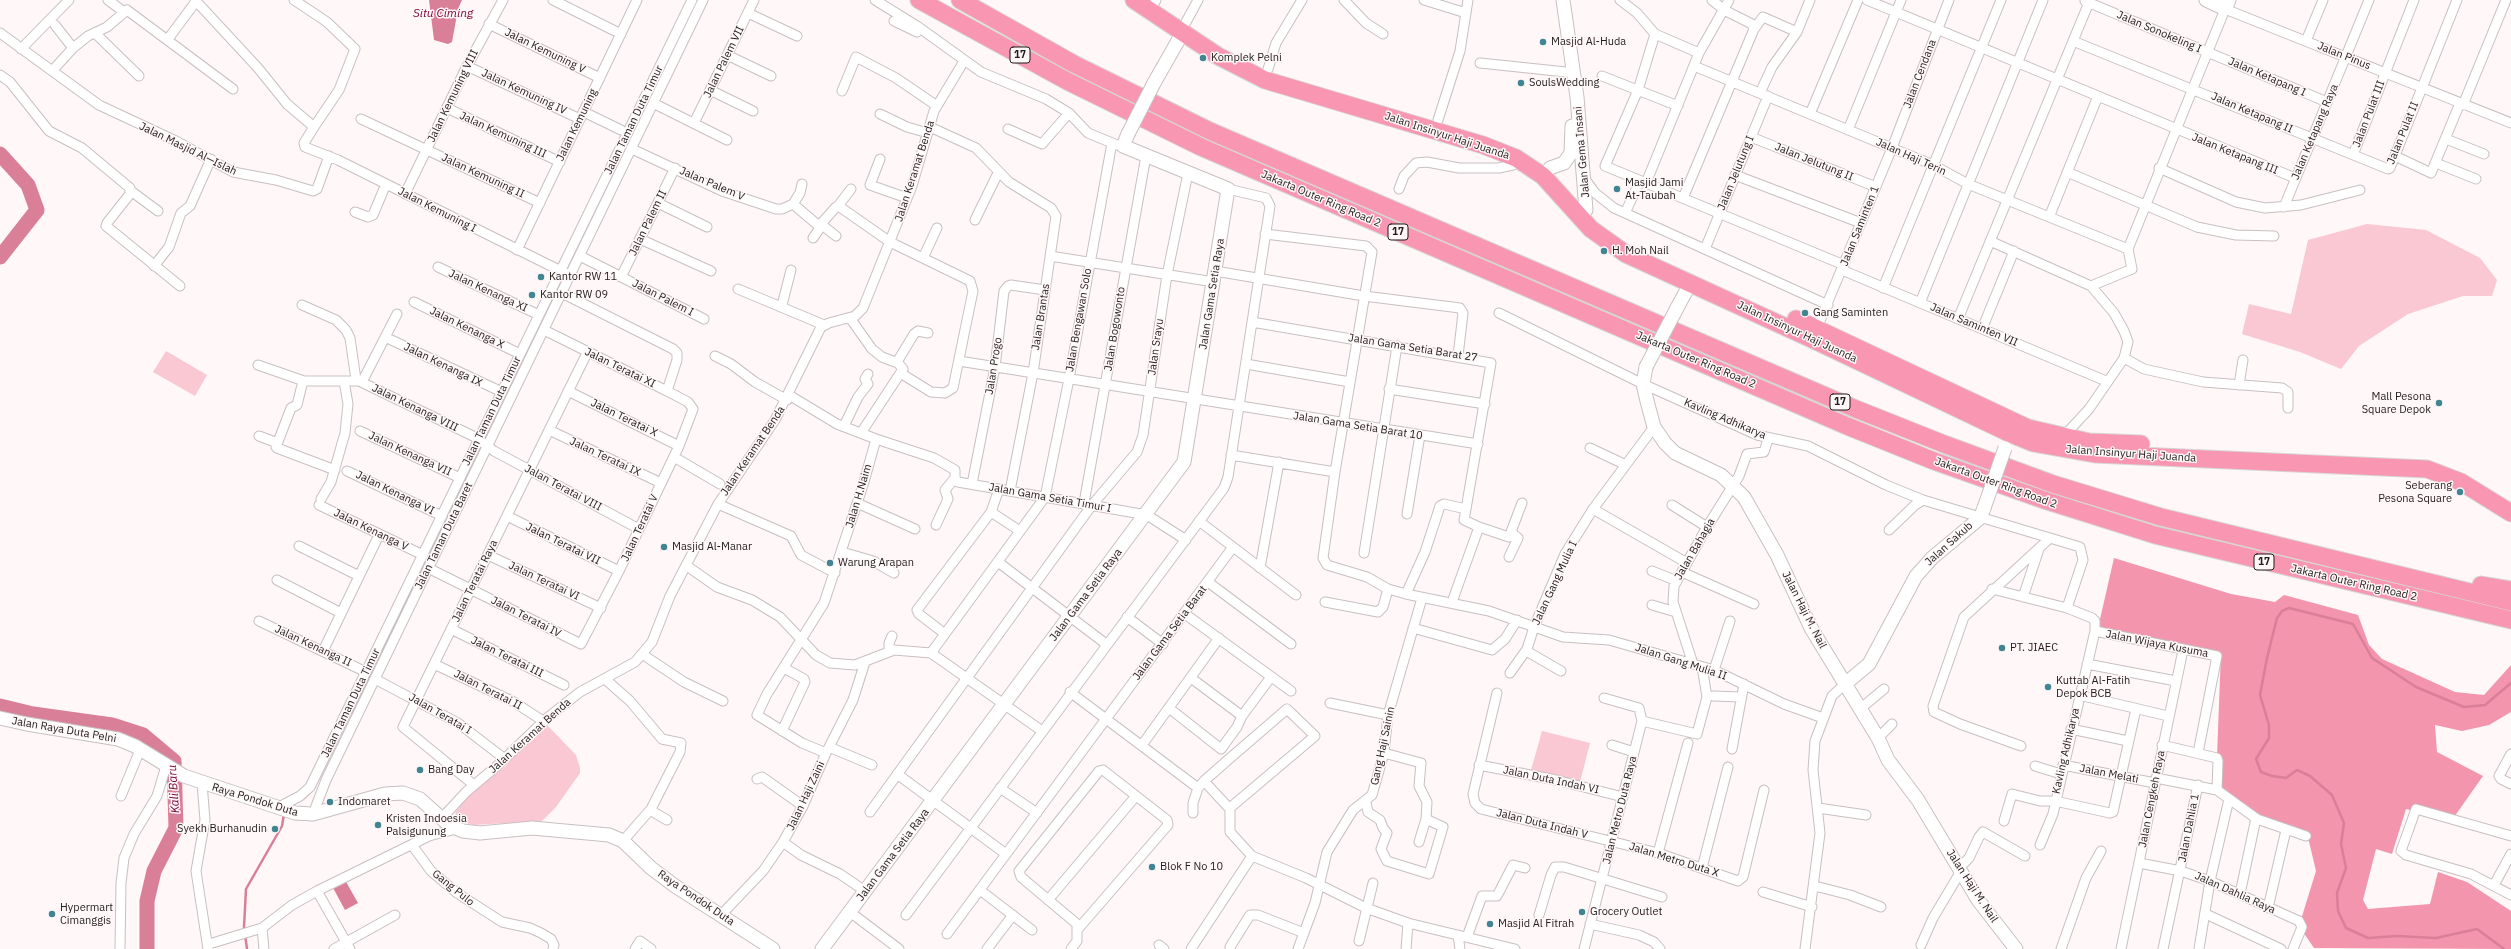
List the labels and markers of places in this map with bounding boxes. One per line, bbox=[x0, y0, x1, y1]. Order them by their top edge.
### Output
place label: Masjid Al-Huda bbox=[1551, 35, 1626, 49]
marker: Masjid Al-Huda bbox=[1538, 37, 1548, 47]
place label: Komplek Pelni bbox=[1211, 51, 1282, 65]
marker: Komplek Pelni bbox=[1198, 53, 1208, 63]
place label: SoulsWedding bbox=[1529, 76, 1599, 90]
marker: SoulsWedding bbox=[1516, 78, 1526, 88]
place label: Masjid Jami At-Taubah bbox=[1625, 176, 1683, 202]
marker: Masjid Jami At-Taubah bbox=[1612, 184, 1622, 194]
place label: H. Moh Nail bbox=[1612, 244, 1669, 258]
marker: H. Moh Nail bbox=[1599, 246, 1609, 256]
place label: Kantor RW 11 bbox=[549, 270, 617, 284]
marker: Kantor RW 11 bbox=[536, 272, 546, 282]
place label: Kantor RW 09 bbox=[540, 288, 608, 302]
marker: Kantor RW 09 bbox=[527, 290, 537, 300]
place label: Gang Saminten bbox=[1813, 306, 1888, 320]
marker: Gang Saminten bbox=[1800, 308, 1810, 318]
place label: Mall Pesona Square Depok bbox=[2362, 390, 2431, 416]
marker: Mall Pesona Square Depok bbox=[2434, 398, 2444, 408]
place label: Seberang Pesona Square bbox=[2378, 479, 2452, 505]
marker: Seberang Pesona Square bbox=[2455, 487, 2465, 497]
place label: Masjid Al-Manar bbox=[672, 540, 752, 554]
marker: Masjid Al-Manar bbox=[659, 542, 669, 552]
place label: Warung Arapan bbox=[838, 556, 914, 570]
marker: Warung Arapan bbox=[825, 558, 835, 568]
place label: PT. JIAEC bbox=[2010, 641, 2058, 655]
marker: PT. JIAEC bbox=[1997, 643, 2007, 653]
place label: Kuttab Al-Fatih Depok BCB bbox=[2056, 674, 2130, 700]
marker: Kuttab Al-Fatih Depok BCB bbox=[2043, 682, 2053, 692]
place label: Bang Day bbox=[428, 763, 474, 777]
marker: Bang Day bbox=[415, 765, 425, 775]
place label: Indomaret bbox=[338, 795, 391, 809]
marker: Indomaret bbox=[325, 797, 335, 807]
place label: Kristen Indoesia Palsigunung bbox=[386, 812, 467, 838]
marker: Kristen Indoesia Palsigunung bbox=[373, 820, 383, 830]
place label: Syekh Burhanudin bbox=[177, 822, 267, 836]
marker: Syekh Burhanudin bbox=[270, 824, 280, 834]
place label: Blok F No 10 bbox=[1160, 860, 1223, 874]
marker: Blok F No 10 bbox=[1147, 862, 1157, 872]
place label: Hypermart Cimanggis bbox=[60, 901, 113, 927]
place label: Grocery Outlet bbox=[1590, 905, 1662, 919]
marker: Grocery Outlet bbox=[1577, 907, 1587, 917]
marker: Hypermart Cimanggis bbox=[47, 909, 57, 919]
place label: Masjid Al Fitrah bbox=[1498, 917, 1574, 931]
marker: Masjid Al Fitrah bbox=[1485, 919, 1495, 929]

